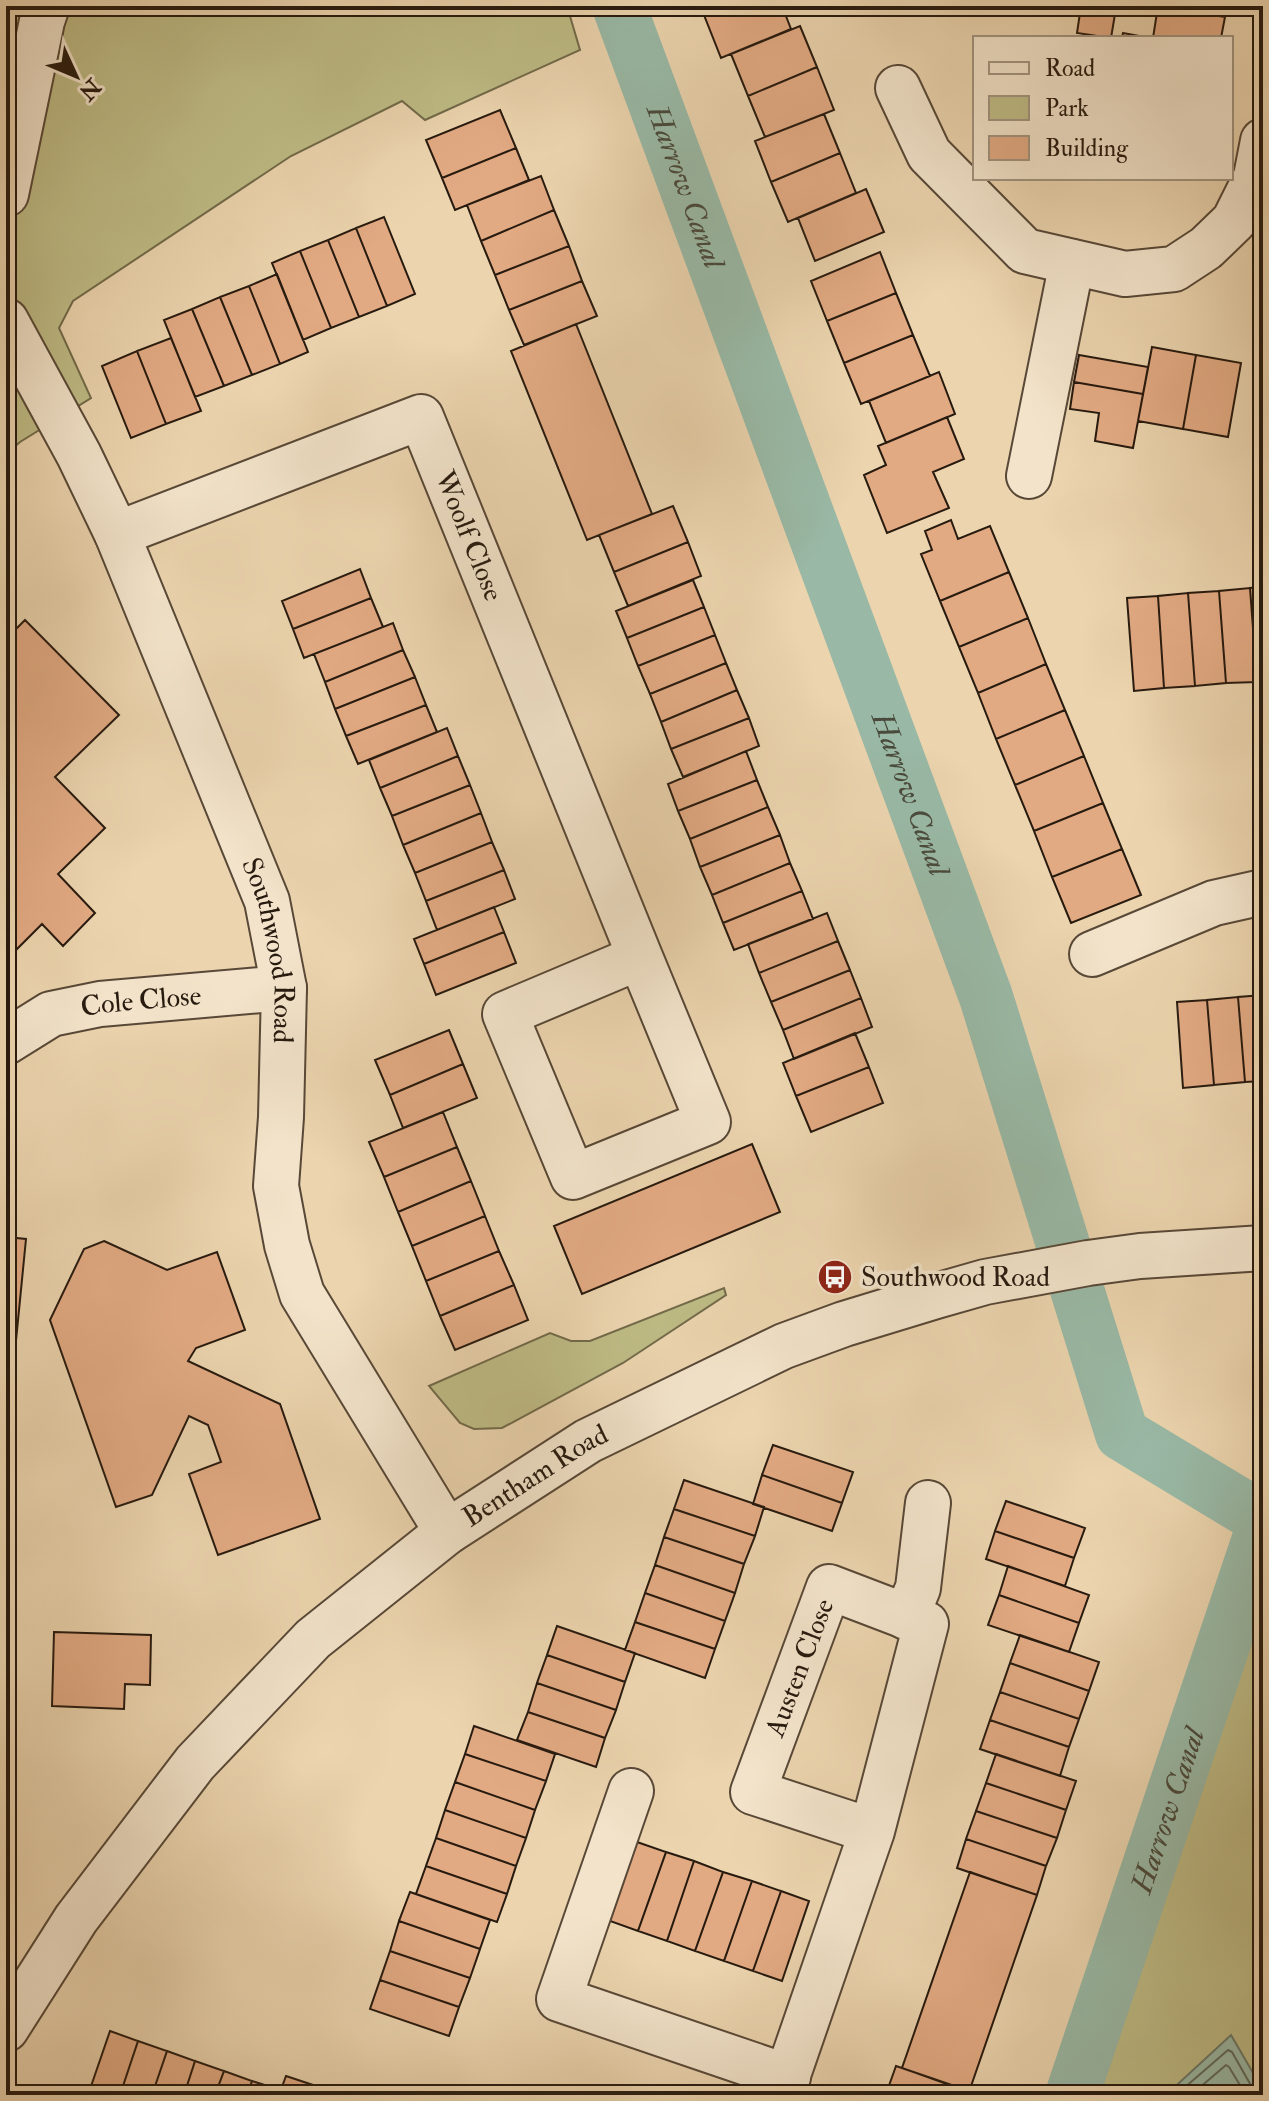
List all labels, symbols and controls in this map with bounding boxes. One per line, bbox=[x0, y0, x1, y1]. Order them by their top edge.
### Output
north arrow bbox=[36, 36, 116, 116]
legend bbox=[973, 36, 1233, 180]
text: Road bbox=[1045, 53, 1095, 84]
text: N bbox=[73, 72, 107, 106]
text: Park bbox=[1045, 93, 1089, 124]
water label: Harrow Canal bbox=[638, 97, 734, 276]
text: Building bbox=[1045, 133, 1129, 164]
street label: Woolf Close bbox=[427, 465, 511, 606]
water label: Harrow Canal bbox=[863, 705, 959, 883]
street label: Southwood Road bbox=[234, 852, 302, 1044]
street label: Cole Close bbox=[77, 978, 203, 1025]
bus stop icon: Southwood Road bbox=[816, 1258, 854, 1296]
place label: Southwood Road bbox=[861, 1260, 1050, 1295]
street label: Bentham Road bbox=[456, 1416, 614, 1535]
street label: Austen Close bbox=[757, 1594, 842, 1743]
water label: Harrow Canal bbox=[1122, 1721, 1213, 1900]

